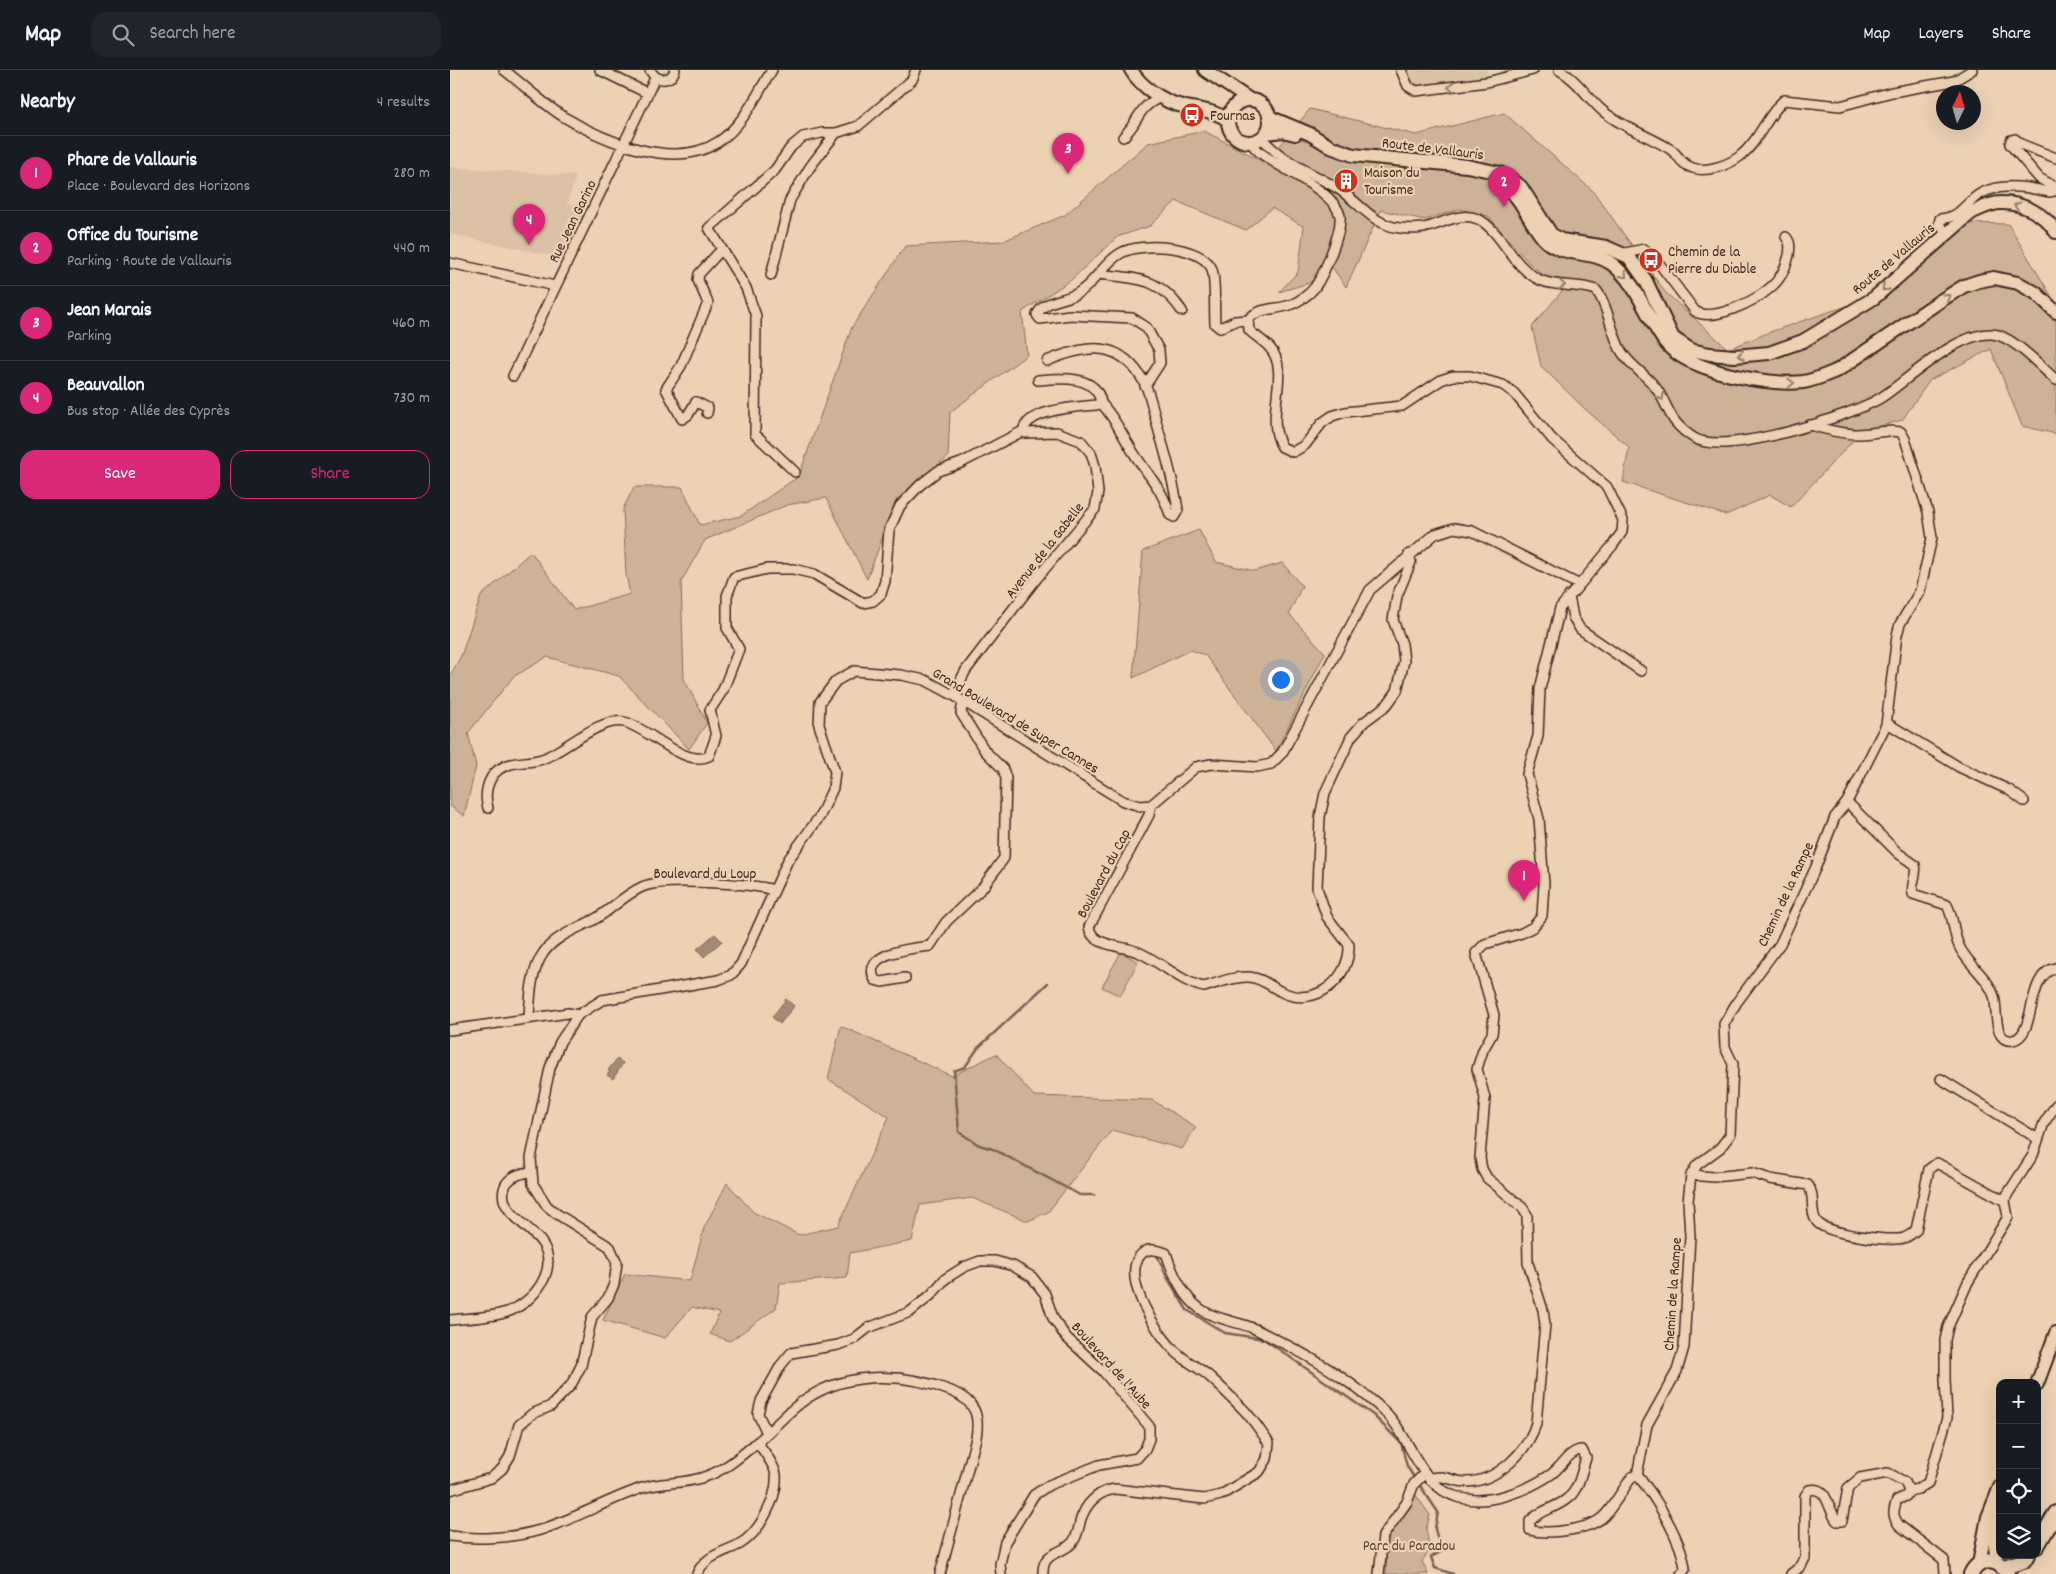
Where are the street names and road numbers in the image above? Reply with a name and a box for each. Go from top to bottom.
street label: Route de Vallauris [1380,133,1485,167]
street label: Rue Jean Garino [544,176,604,267]
street label: Route de Vallauris [1848,218,1941,301]
street label: Avenue de la Gabelle [1001,498,1091,604]
street label: Grand Boulevard de Super Cannes [927,663,1103,780]
street label: Boulevard du Cap [1072,825,1138,922]
street label: Chemin de la Rampe [1753,838,1821,951]
street label: Boulevard du Loup [654,864,757,886]
street label: Chemin de la Rampe [1659,1236,1689,1352]
street label: Boulevard de l'Aube [1065,1318,1156,1415]

